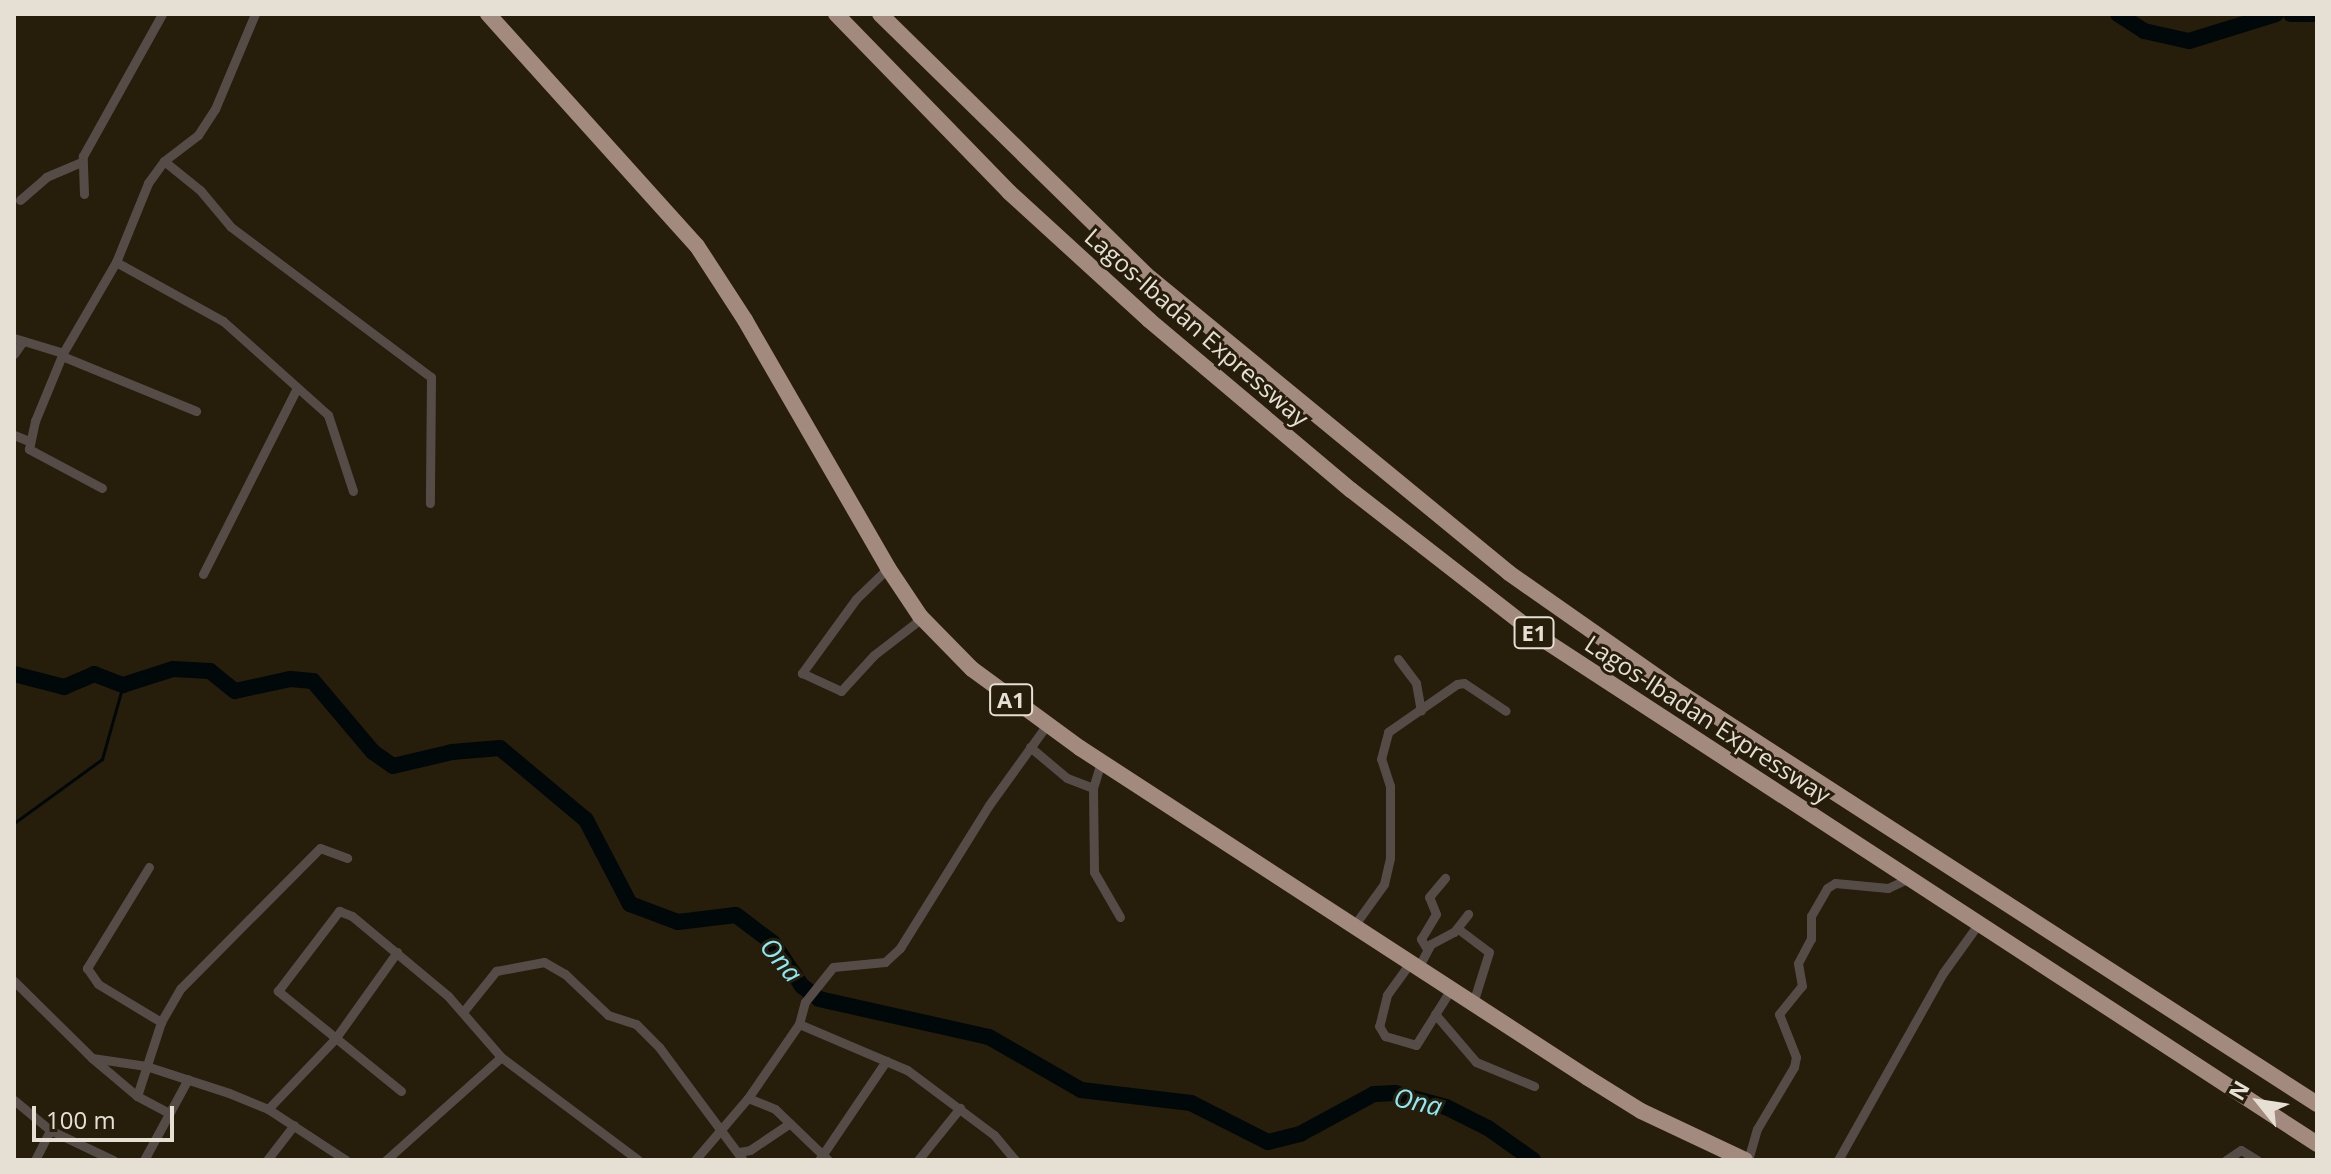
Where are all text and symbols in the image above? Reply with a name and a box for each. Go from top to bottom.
street label: Lagos-Ibadan Expressway [1079,222,1315,432]
road number: E1 [1512,615,1556,651]
street label: Lagos-Ibadan Expressway [1580,629,1836,809]
road number: A1 [989,682,1033,718]
water label: Ona [753,931,809,989]
north arrow [2219,1062,2299,1142]
text: N [2221,1075,2256,1105]
water label: Ona [1391,1081,1445,1123]
scale bar [36,1090,178,1140]
text: 100 m [46,1103,116,1136]

